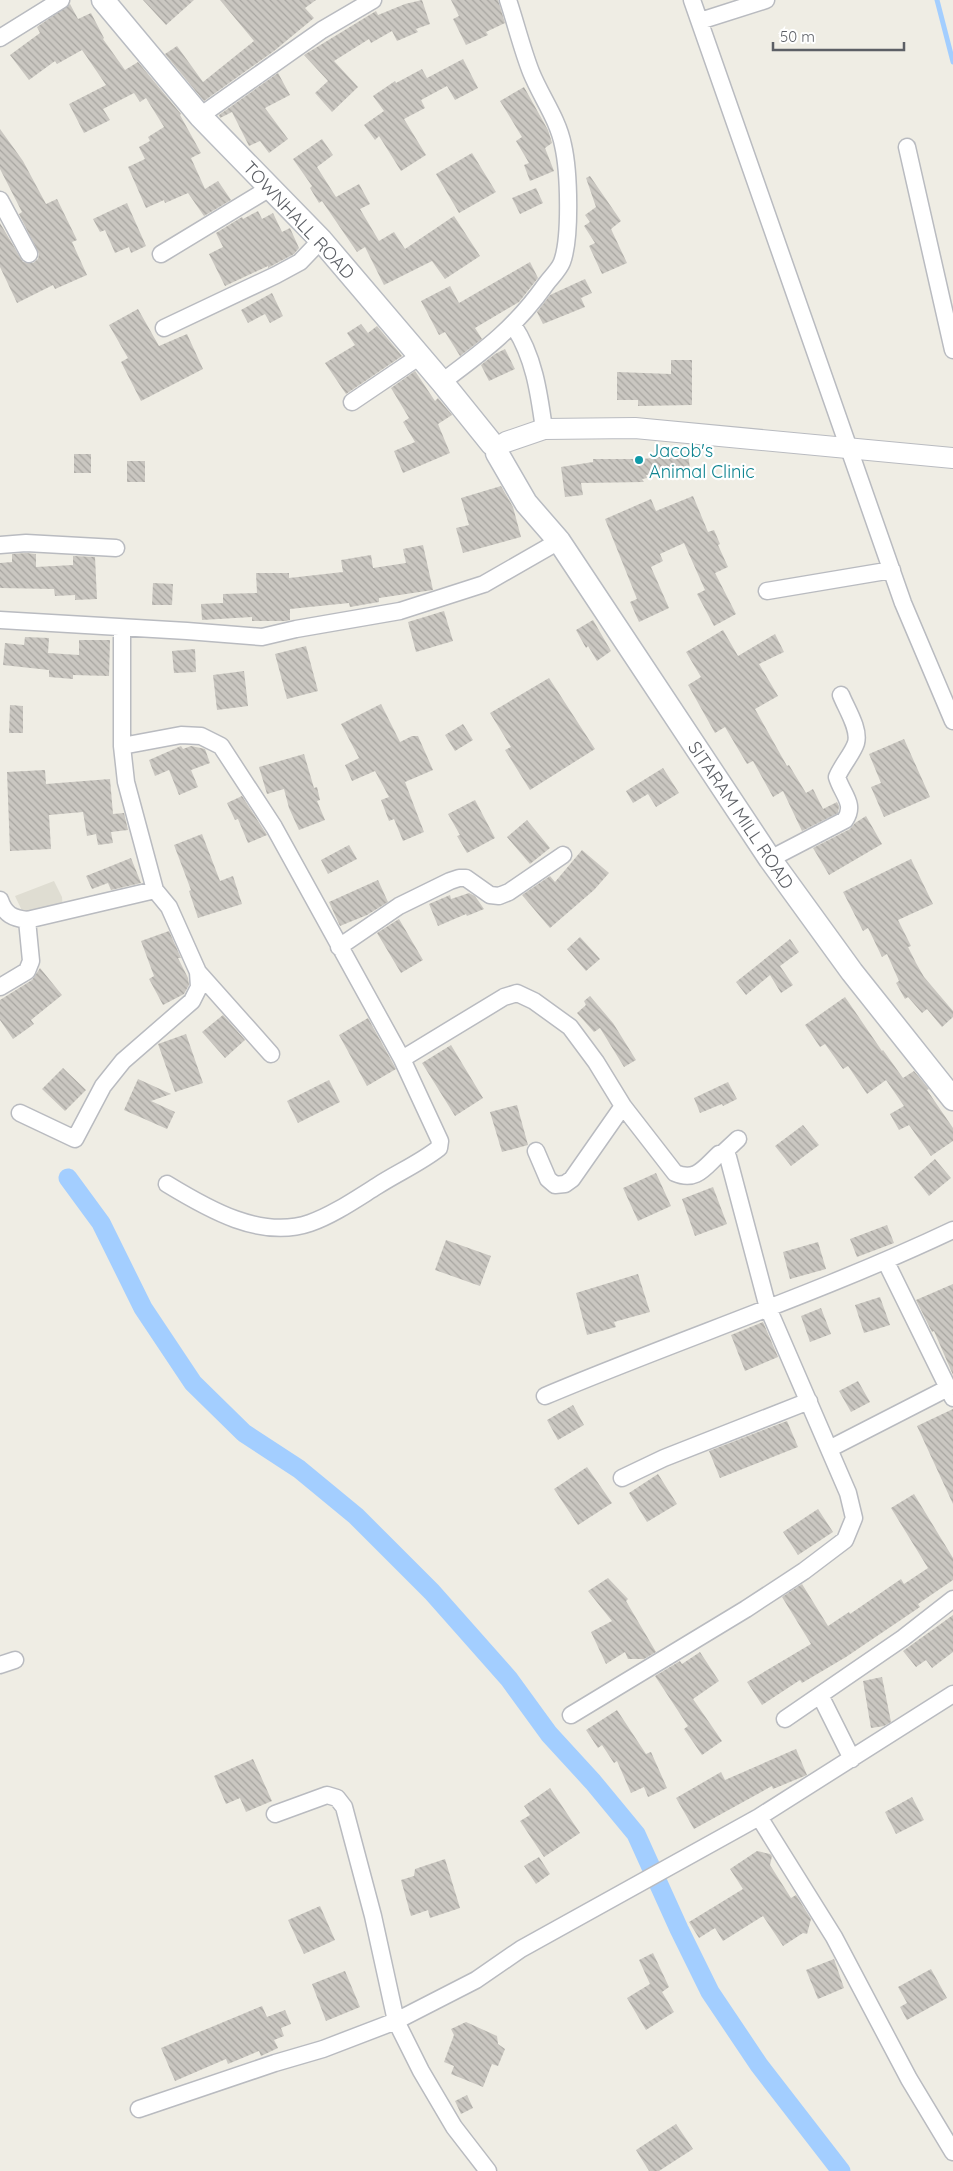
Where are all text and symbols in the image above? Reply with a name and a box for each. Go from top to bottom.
scale bar [773,20,904,52]
text: 50 m [780,27,815,46]
street label: TOWNHALL ROAD [238,156,360,284]
place label: Jacob's Animal Clinic [649,439,755,483]
marker: Jacob's Animal Clinic [633,454,645,466]
street label: SITARAM MILL ROAD [683,737,799,893]

